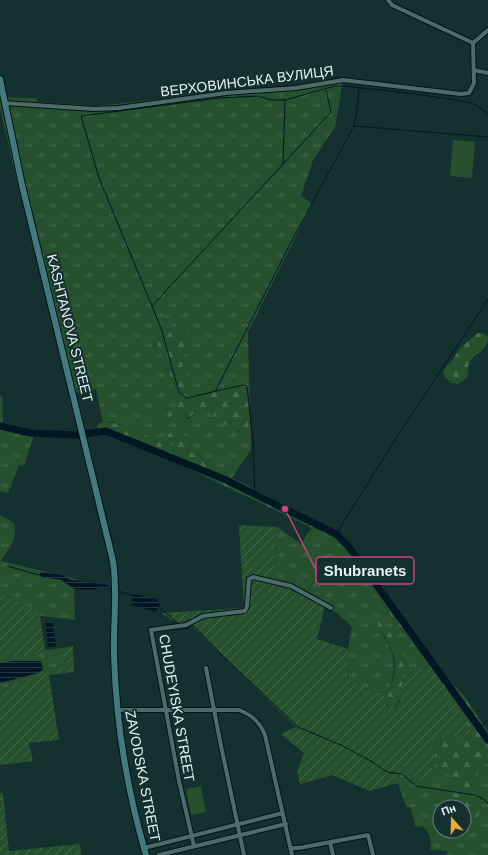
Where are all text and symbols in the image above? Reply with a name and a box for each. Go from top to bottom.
street label: ВЕРХОВИНСЬКА ВУЛИЦЯ [159,62,335,100]
street label: KASHTANOVA STREET [44,252,96,404]
callout: Shubranets [316,557,414,584]
text: Shubranets [324,562,406,579]
street label: CHUDEYISKA STREET [156,633,198,783]
street label: ZAVODSKA STREET [122,709,164,844]
north arrow [432,799,472,839]
text: Пн [440,801,457,818]

